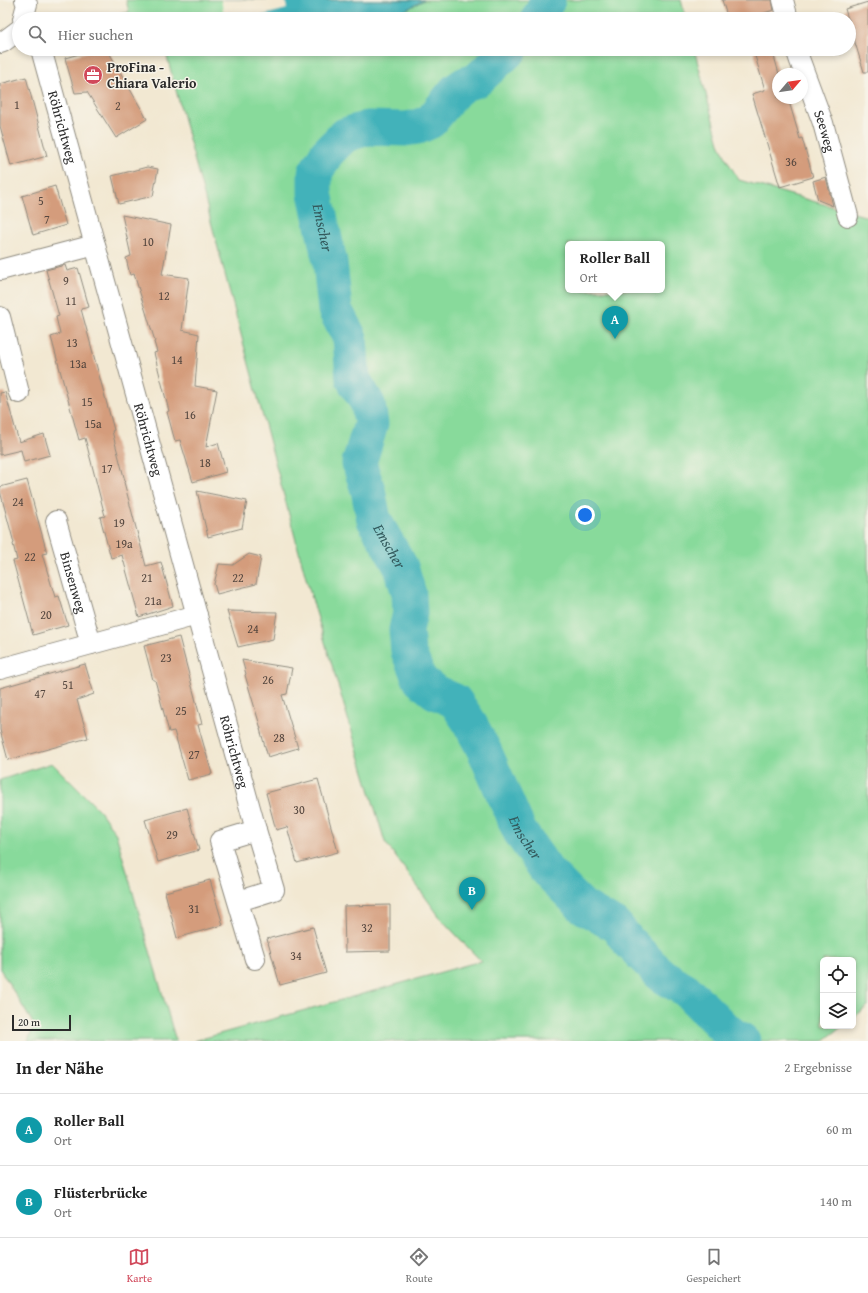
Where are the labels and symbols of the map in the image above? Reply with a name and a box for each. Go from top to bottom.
place label: ProFina - Chiara Valerio [107,57,197,93]
office icon: ProFina - Chiara Valerio [82,64,104,86]
north arrow [772,68,808,104]
street label: Röhrichtweg [43,88,82,166]
house number: 1 [14,96,20,113]
house number: 2 [115,97,121,114]
street label: Seeweg [809,107,840,154]
house number: 36 [785,153,797,170]
house number: 5 [38,192,44,209]
water label: Emscher [307,201,339,254]
house number: 7 [44,211,50,228]
house number: 10 [142,233,154,250]
house number: 9 [63,272,69,289]
house number: 12 [158,287,170,304]
house number: 11 [65,292,77,309]
pin: A [602,306,628,339]
house number: 13 [66,334,78,351]
house number: 14 [171,351,183,368]
house number: 13a [69,355,87,372]
house number: 15 [81,393,93,410]
street label: Röhrichtweg [129,401,168,478]
house number: 16 [184,406,196,423]
house number: 15a [84,415,102,432]
house number: 18 [199,454,211,471]
house number: 17 [101,460,113,477]
house number: 24 [12,493,24,510]
your location [575,505,595,525]
house number: 19 [113,514,125,531]
water label: Emscher [368,519,411,573]
house number: 19a [115,535,133,552]
house number: 22 [24,548,36,565]
street label: Binsenweg [55,550,92,616]
house number: 21 [141,569,153,586]
house number: 22 [232,569,244,586]
house number: 21a [144,592,162,609]
house number: 20 [40,606,52,623]
house number: 24 [247,620,259,637]
house number: 23 [160,649,172,666]
house number: 26 [262,671,274,688]
house number: 51 [62,676,74,693]
house number: 47 [34,685,46,702]
house number: 25 [175,702,187,719]
street label: Röhrichtweg [215,713,254,791]
house number: 28 [273,729,285,746]
house number: 27 [188,746,200,763]
house number: 30 [293,801,305,818]
water label: Emscher [504,811,547,864]
house number: 29 [166,826,178,843]
pin: B [459,877,485,910]
house number: 31 [188,900,200,917]
house number: 32 [361,919,373,936]
house number: 34 [290,947,302,964]
scale bar [12,1013,71,1032]

